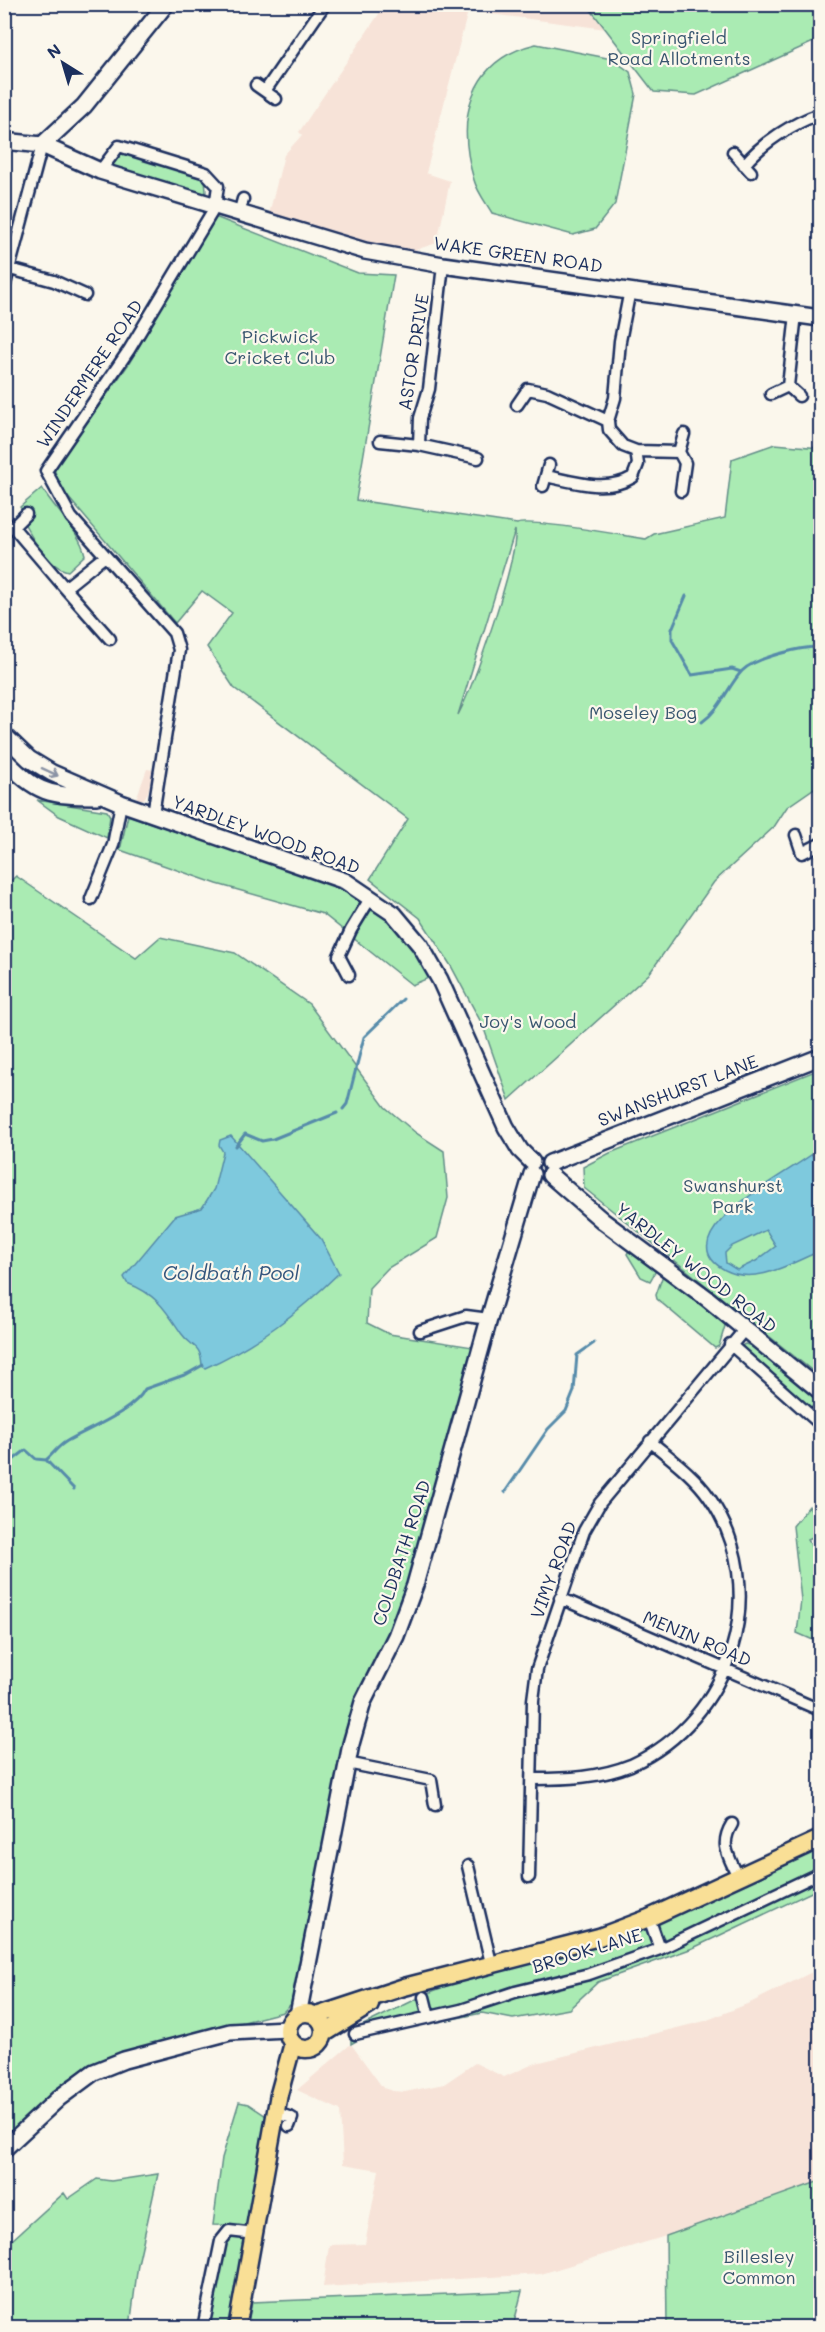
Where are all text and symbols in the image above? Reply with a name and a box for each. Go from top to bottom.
park label: Springfield Road Allotments [608,25,750,70]
north arrow [33,33,93,93]
text: N [42,39,65,63]
street label: WAKE GREEN ROAD [432,230,604,278]
street label: ASTOR DRIVE [392,292,434,412]
street label: WINDERMERE ROAD [31,295,148,452]
park label: Pickwick Cricket Club [224,324,336,369]
park label: Moseley Bog [589,700,697,724]
one-way arrow [40,766,58,778]
street label: YARDLEY WOOD ROAD [169,789,364,879]
park label: Joy's Wood [479,1009,577,1033]
street label: SWANSHURST LANE [594,1048,761,1132]
park label: Swanshurst Park [683,1173,783,1218]
street label: YARDLEY WOOD ROAD [611,1197,782,1338]
water label: Coldbath Pool [163,1259,299,1285]
street label: COLDBATH ROAD [366,1477,436,1629]
street label: VIMY ROAD [524,1518,582,1622]
street label: MENIN ROAD [640,1604,755,1672]
street label: BROOK LANE [529,1922,644,1978]
park label: Billesley Common [723,2244,795,2289]

